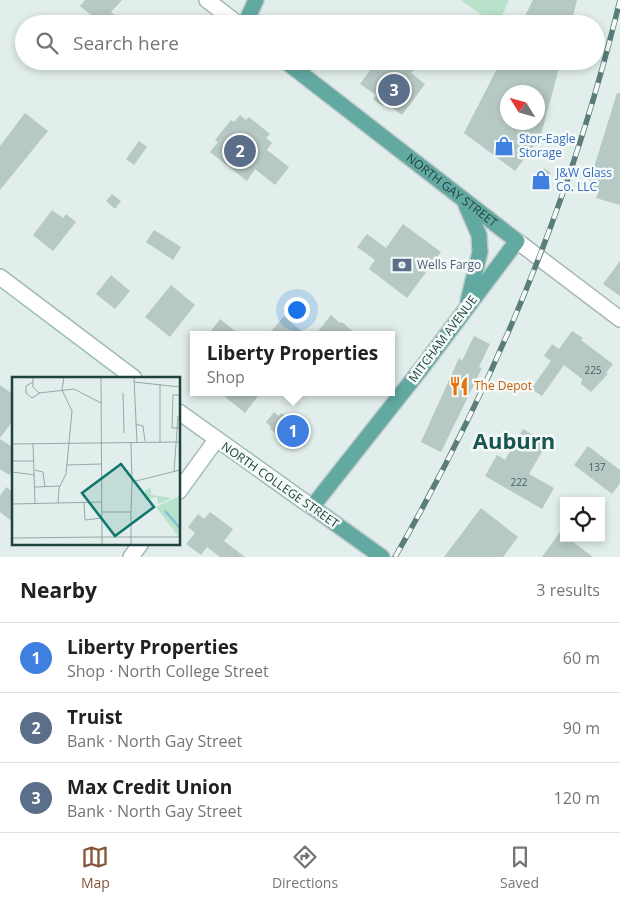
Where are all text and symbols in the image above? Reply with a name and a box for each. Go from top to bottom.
search box [15,15,605,70]
icon: search [33,29,61,57]
text: Search here [73,30,179,56]
pin: 3 [378,71,410,109]
north arrow [500,85,545,130]
place label: Stor-Eagle Storage [519,130,576,161]
pin: 2 [224,132,256,170]
shop icon: Stor-Eagle Storage [493,135,515,157]
street label: NORTH GAY STREET [403,149,501,231]
place label: J&W Glass Co. LLC [555,164,612,195]
shop icon: J&W Glass Co. LLC [530,169,552,191]
bank icon: Wells Fargo [391,254,413,276]
place label: Wells Fargo [417,256,481,273]
street label: MITCHAM AVENUE [404,292,481,386]
your location [284,297,310,323]
popup [190,331,395,396]
text: Liberty Properties [207,340,378,366]
house number: 225 [584,363,602,377]
text: Shop [207,366,245,388]
restaurant icon: The Depot [448,375,470,397]
inset map [12,377,180,544]
place label: The Depot [474,377,532,394]
pin: 1 [277,412,309,450]
district label: Auburn [473,425,555,455]
street label: NORTH COLLEGE STREET [218,438,343,532]
house number: 137 [588,460,606,474]
house number: 222 [510,475,528,489]
map controls [560,497,605,542]
button: locate [560,497,605,542]
text: Nearby [20,576,97,604]
text: 3 results [536,579,600,601]
text: Liberty Properties [67,634,238,660]
text: 1 [31,647,41,669]
text: 60 m [563,647,600,669]
text: Shop · North College Street [67,660,269,682]
text: Truist [67,704,123,730]
text: 2 [31,717,41,739]
text: 90 m [563,717,600,739]
text: Bank · North Gay Street [67,730,242,752]
text: Max Credit Union [67,774,232,800]
text: 3 [31,787,41,809]
text: 120 m [554,787,600,809]
text: Bank · North Gay Street [67,800,242,822]
tab: Map [81,843,110,892]
tab: Directions [272,843,338,892]
tab: Saved [500,843,539,892]

